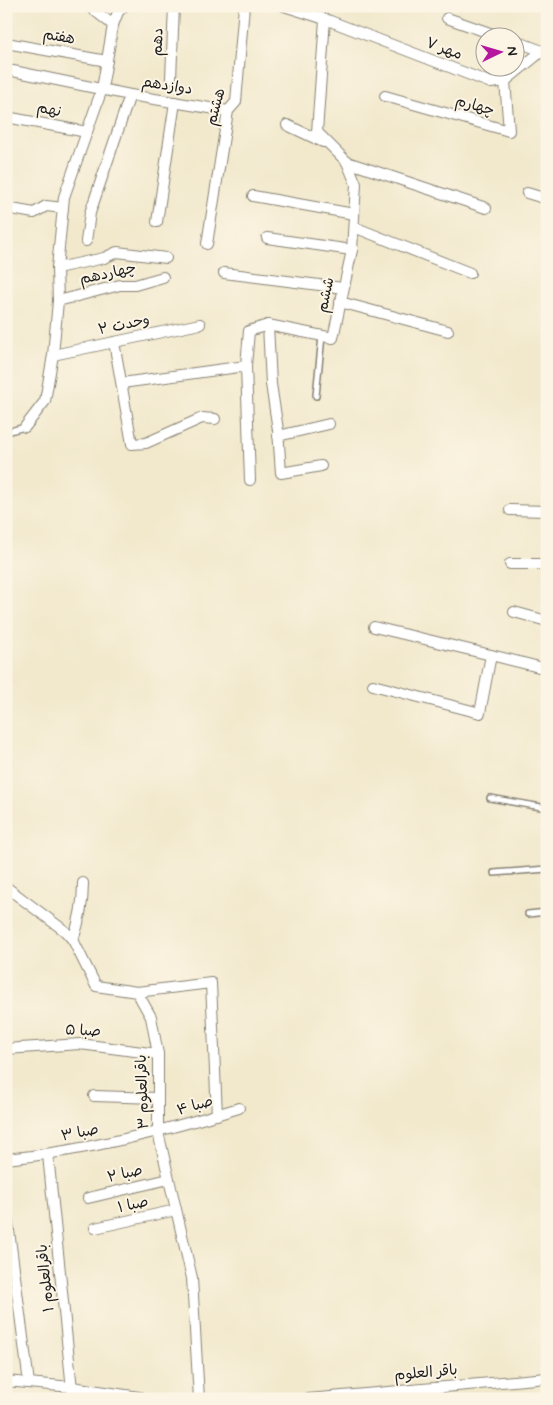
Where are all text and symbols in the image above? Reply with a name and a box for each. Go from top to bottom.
street label: هفتم [41,24,77,51]
street label: دهم [148,27,169,57]
north arrow [476,28,526,78]
street label: مهر ۷ [423,33,465,65]
text: N [503,46,521,56]
street label: دوازدهم [140,72,194,100]
street label: هشتم [201,86,232,128]
street label: چهارم [453,91,497,121]
street label: نهم [35,98,63,123]
street label: چهاردهم [78,258,138,291]
street label: ششم [313,276,340,315]
street label: وحدت ۲ [96,310,152,340]
street label: صبا ۵ [65,1020,101,1042]
street label: باقرالعلوم ۳ [132,1054,154,1130]
street label: صبا ۴ [175,1091,215,1121]
street label: صبا ۳ [59,1119,101,1147]
street label: صبا ۲ [105,1160,145,1188]
street label: صبا ۱ [116,1192,150,1218]
street label: باقرالعلوم ۱ [32,1243,60,1313]
street label: باقر العلوم [394,1360,458,1386]

